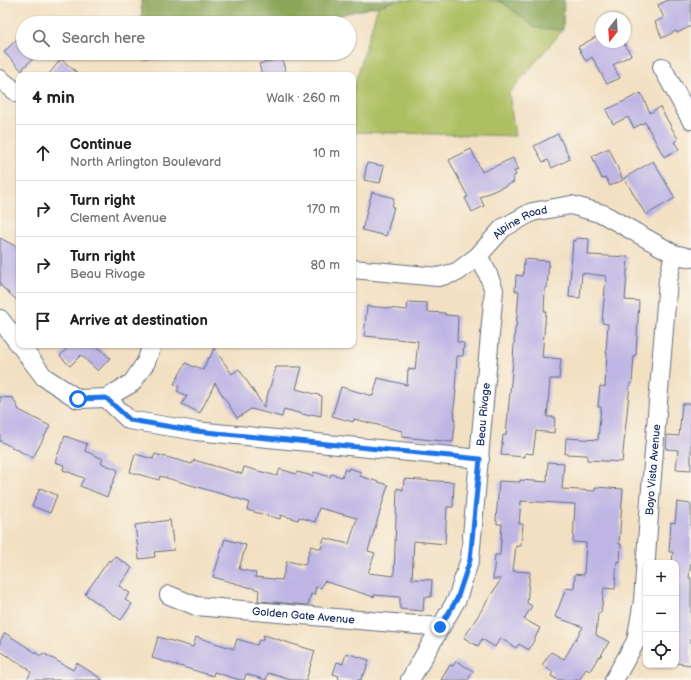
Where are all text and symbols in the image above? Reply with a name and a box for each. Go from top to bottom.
north arrow [595,12,631,48]
search box [16,16,356,60]
icon: search [30,27,52,49]
text: Search here [62,29,145,48]
text: 4 min [32,88,75,108]
text: Walk · 260 m [266,90,340,106]
text: Continue [70,135,132,154]
icon: ahead [32,142,54,164]
text: 10 m [313,145,340,161]
text: North Arlington Boulevard [70,154,221,170]
text: Turn right [70,191,135,210]
icon: right [32,198,54,220]
text: 170 m [307,201,340,217]
street label: Alpine Road [490,203,548,242]
text: Clement Avenue [70,210,167,226]
text: Turn right [70,247,135,266]
icon: right [32,254,54,276]
text: 80 m [311,257,340,273]
text: Beau Rivage [70,266,145,282]
icon: arrive [32,310,54,332]
text: Arrive at destination [70,311,208,330]
street label: Beau Rivage [474,382,493,447]
route start [69,390,87,408]
street label: Bayo Vista Avenue [643,423,663,516]
map controls [643,560,679,668]
button: + [643,560,679,596]
button: − [643,596,679,632]
street label: Golden Gate Avenue [252,605,356,627]
route end [431,618,449,636]
button: locate [643,632,679,668]

